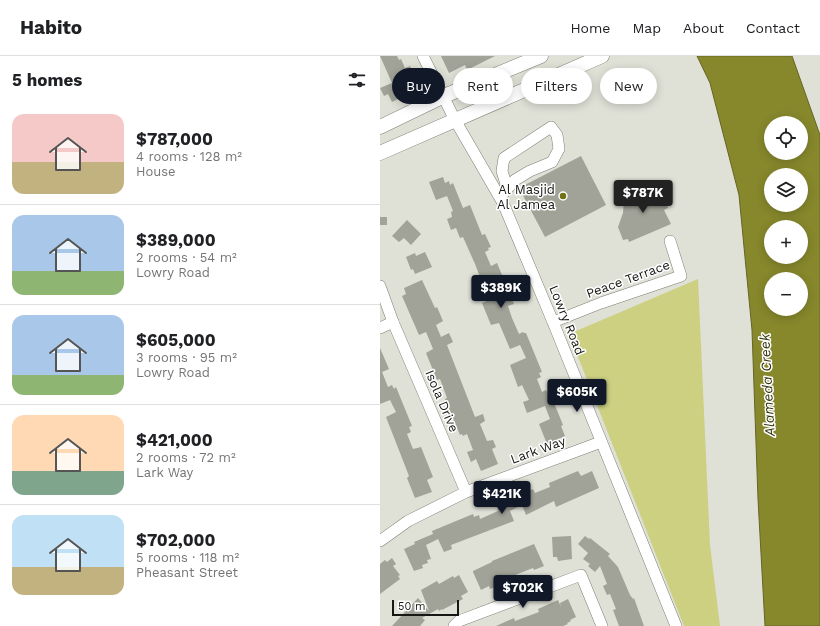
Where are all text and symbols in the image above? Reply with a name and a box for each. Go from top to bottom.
text: Habito [20,16,82,39]
text: Home [570,20,610,36]
text: Map [632,20,661,36]
text: About [683,20,724,36]
text: Contact [746,20,800,36]
chip: Buy [392,68,445,104]
chip: Rent [453,68,513,104]
chip: Filters [521,68,592,104]
chip: New [600,68,657,104]
icon: filters [346,69,368,91]
text: 5 homes [12,70,82,90]
map controls [764,116,808,316]
button: locate [764,116,808,160]
text: $787,000 [136,129,213,149]
icon: home [44,130,92,178]
text: 4 rooms · 128 m² [136,149,242,164]
text: House [136,164,176,179]
button: layers [764,168,808,212]
pin: $787K [615,180,671,214]
place label: Al Masjid Al Jamea [497,182,556,212]
text: $787K [623,185,663,200]
marker: Al Masjid Al Jamea [558,191,568,201]
button: + [764,220,808,264]
text: $389,000 [136,230,216,250]
icon: home [44,231,92,279]
text: 2 rooms · 54 m² [136,250,237,265]
street label: Peace Terrace [584,257,672,301]
text: Lowry Road [136,265,210,280]
button: − [764,272,808,316]
pin: $389K [473,275,529,309]
text: $389K [480,280,522,295]
street label: Lowry Road [546,283,588,357]
text: $605,000 [136,330,216,350]
icon: home [44,331,92,379]
water label: Alameda Creek [756,333,778,438]
text: 3 rooms · 95 m² [136,350,237,365]
text: Lowry Road [136,365,210,380]
street label: Isola Drive [422,368,462,434]
pin: $605K [549,379,605,413]
text: $605K [556,384,598,399]
text: $421,000 [136,430,213,450]
icon: home [44,431,92,479]
street label: Lark Way [509,433,568,467]
text: 2 rooms · 72 m² [136,450,236,465]
text: Lark Way [136,465,193,480]
pin: $421K [474,481,530,515]
text: $421K [483,486,521,501]
text: $702,000 [136,530,215,550]
icon: home [44,531,92,579]
text: 5 rooms · 118 m² [136,550,239,565]
text: Pheasant Street [136,565,238,580]
pin: $702K [495,575,551,609]
text: $702K [502,580,544,595]
scale bar [392,598,459,617]
text: 50 m [398,600,425,613]

